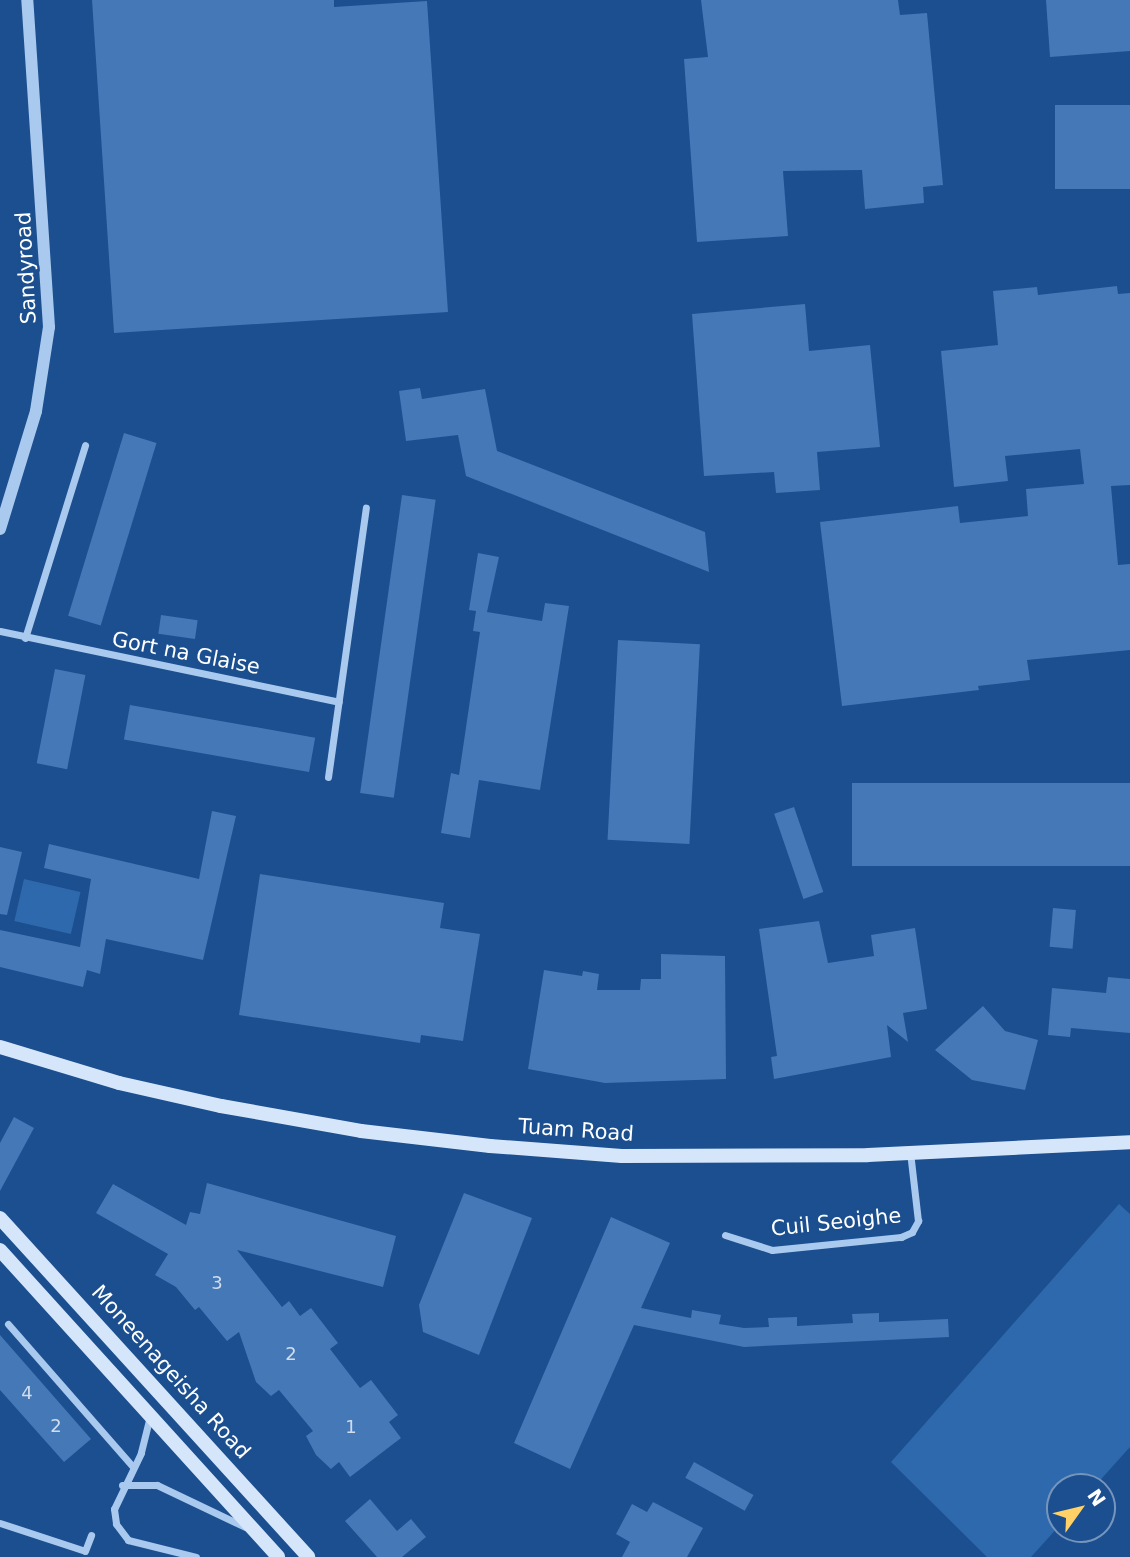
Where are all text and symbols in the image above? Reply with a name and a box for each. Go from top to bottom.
street label: Sandyroad [10,211,42,325]
street label: Gort na Glaise [110,626,262,680]
street label: Tuam Road [517,1113,635,1147]
street label: Cuil Seoighe [770,1203,902,1241]
house number: 3 [211,1272,223,1294]
street label: Moneenageisha Road [86,1280,256,1464]
house number: 2 [285,1343,297,1365]
house number: 4 [21,1382,33,1404]
house number: 2 [50,1415,62,1437]
house number: 1 [345,1416,357,1438]
north arrow [1046,1473,1116,1543]
text: N [1083,1485,1110,1510]

